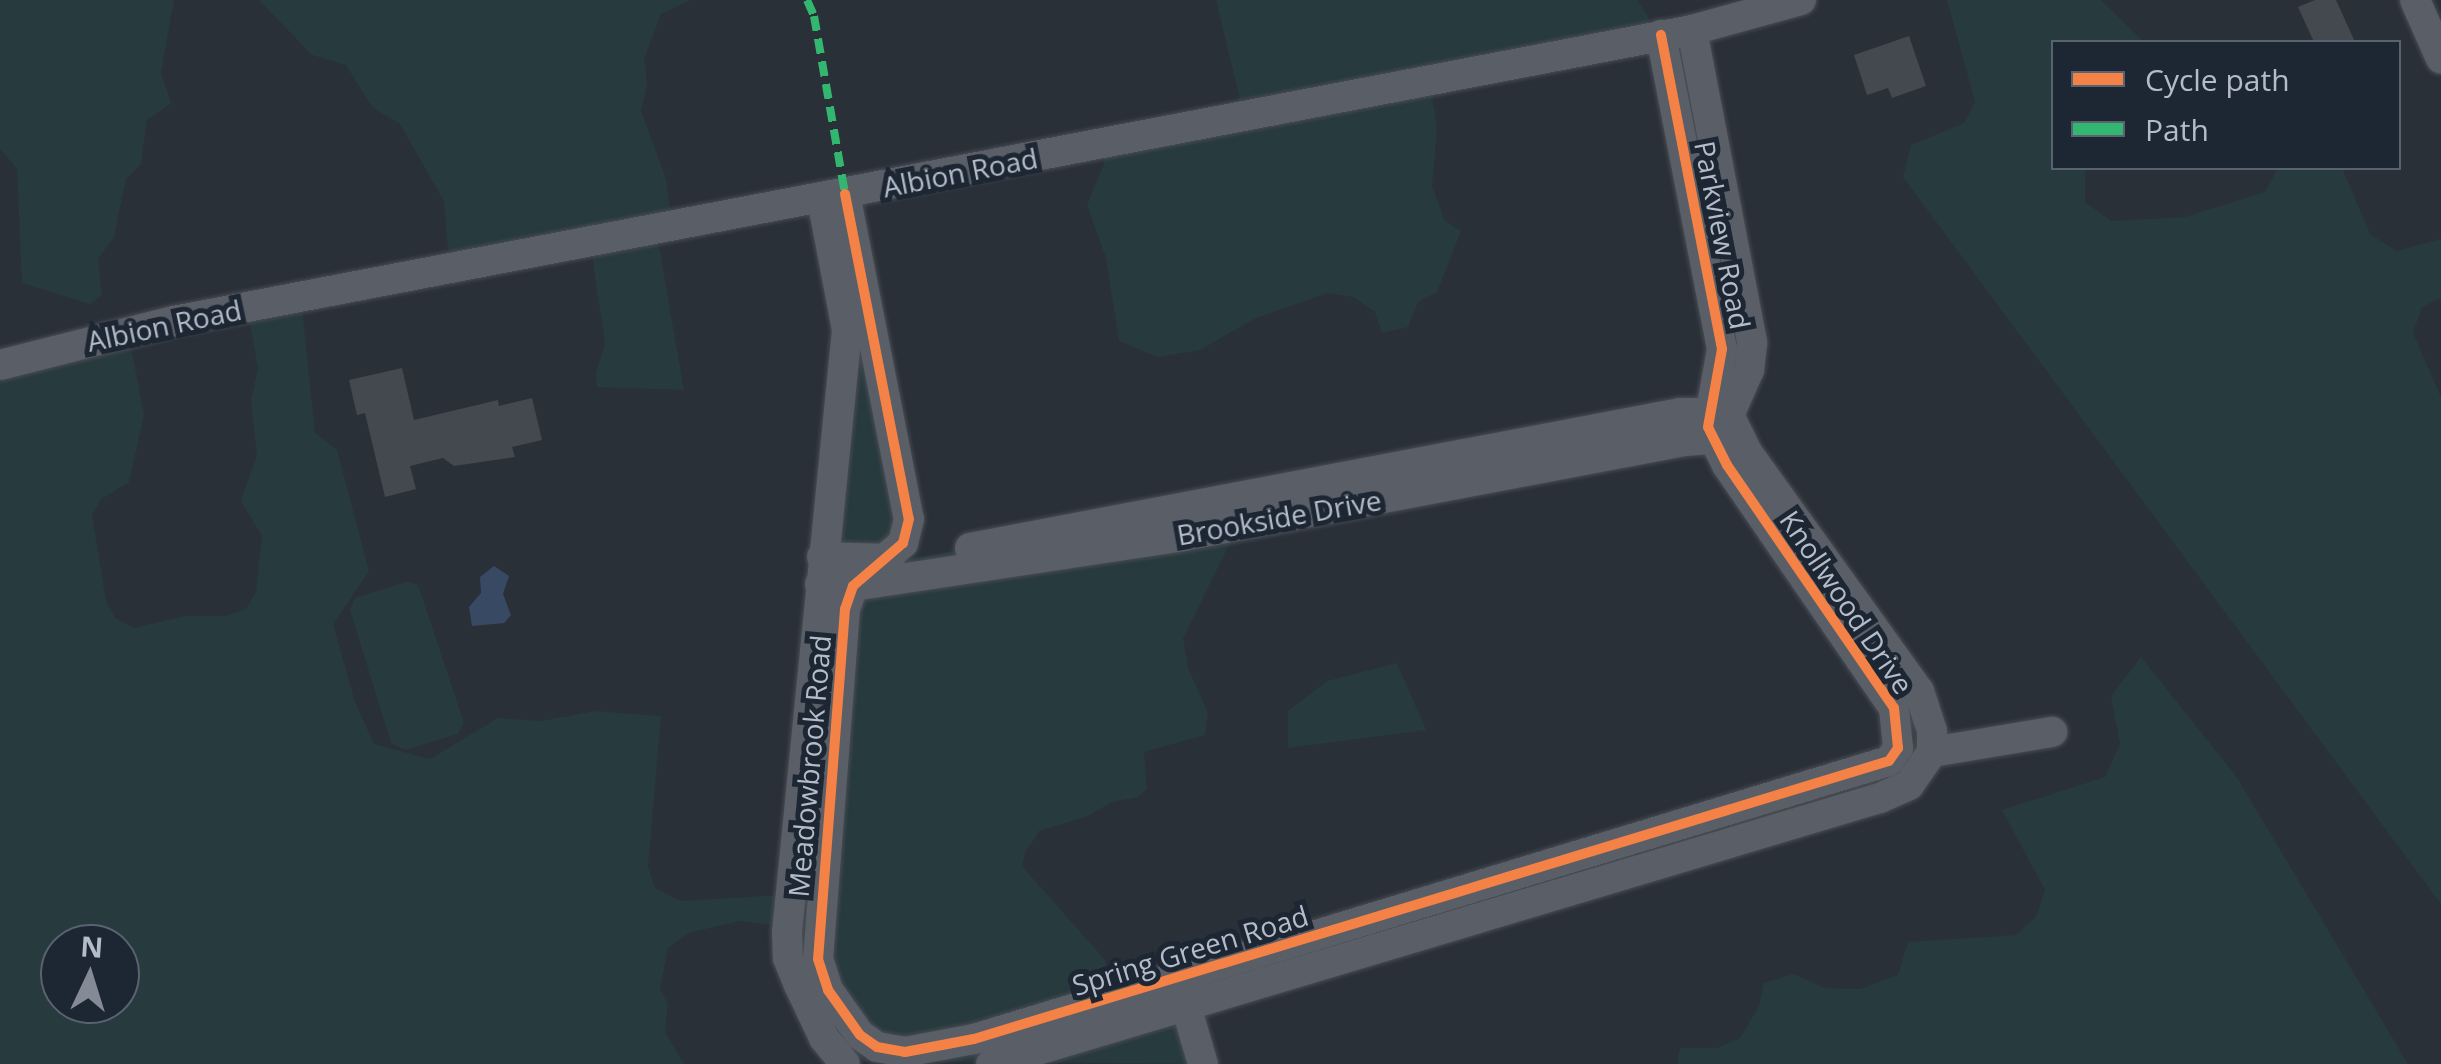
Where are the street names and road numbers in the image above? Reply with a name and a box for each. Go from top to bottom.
street label: Parkview Road [1688,138,1758,332]
street label: Albion Road [880,141,1040,203]
street label: Albion Road [84,292,244,358]
street label: Brookside Drive [1174,482,1384,552]
street label: Knollwood Drive [1773,504,1921,700]
street label: Meadowbrook Road [781,633,837,899]
street label: Spring Green Road [1068,898,1312,1002]

